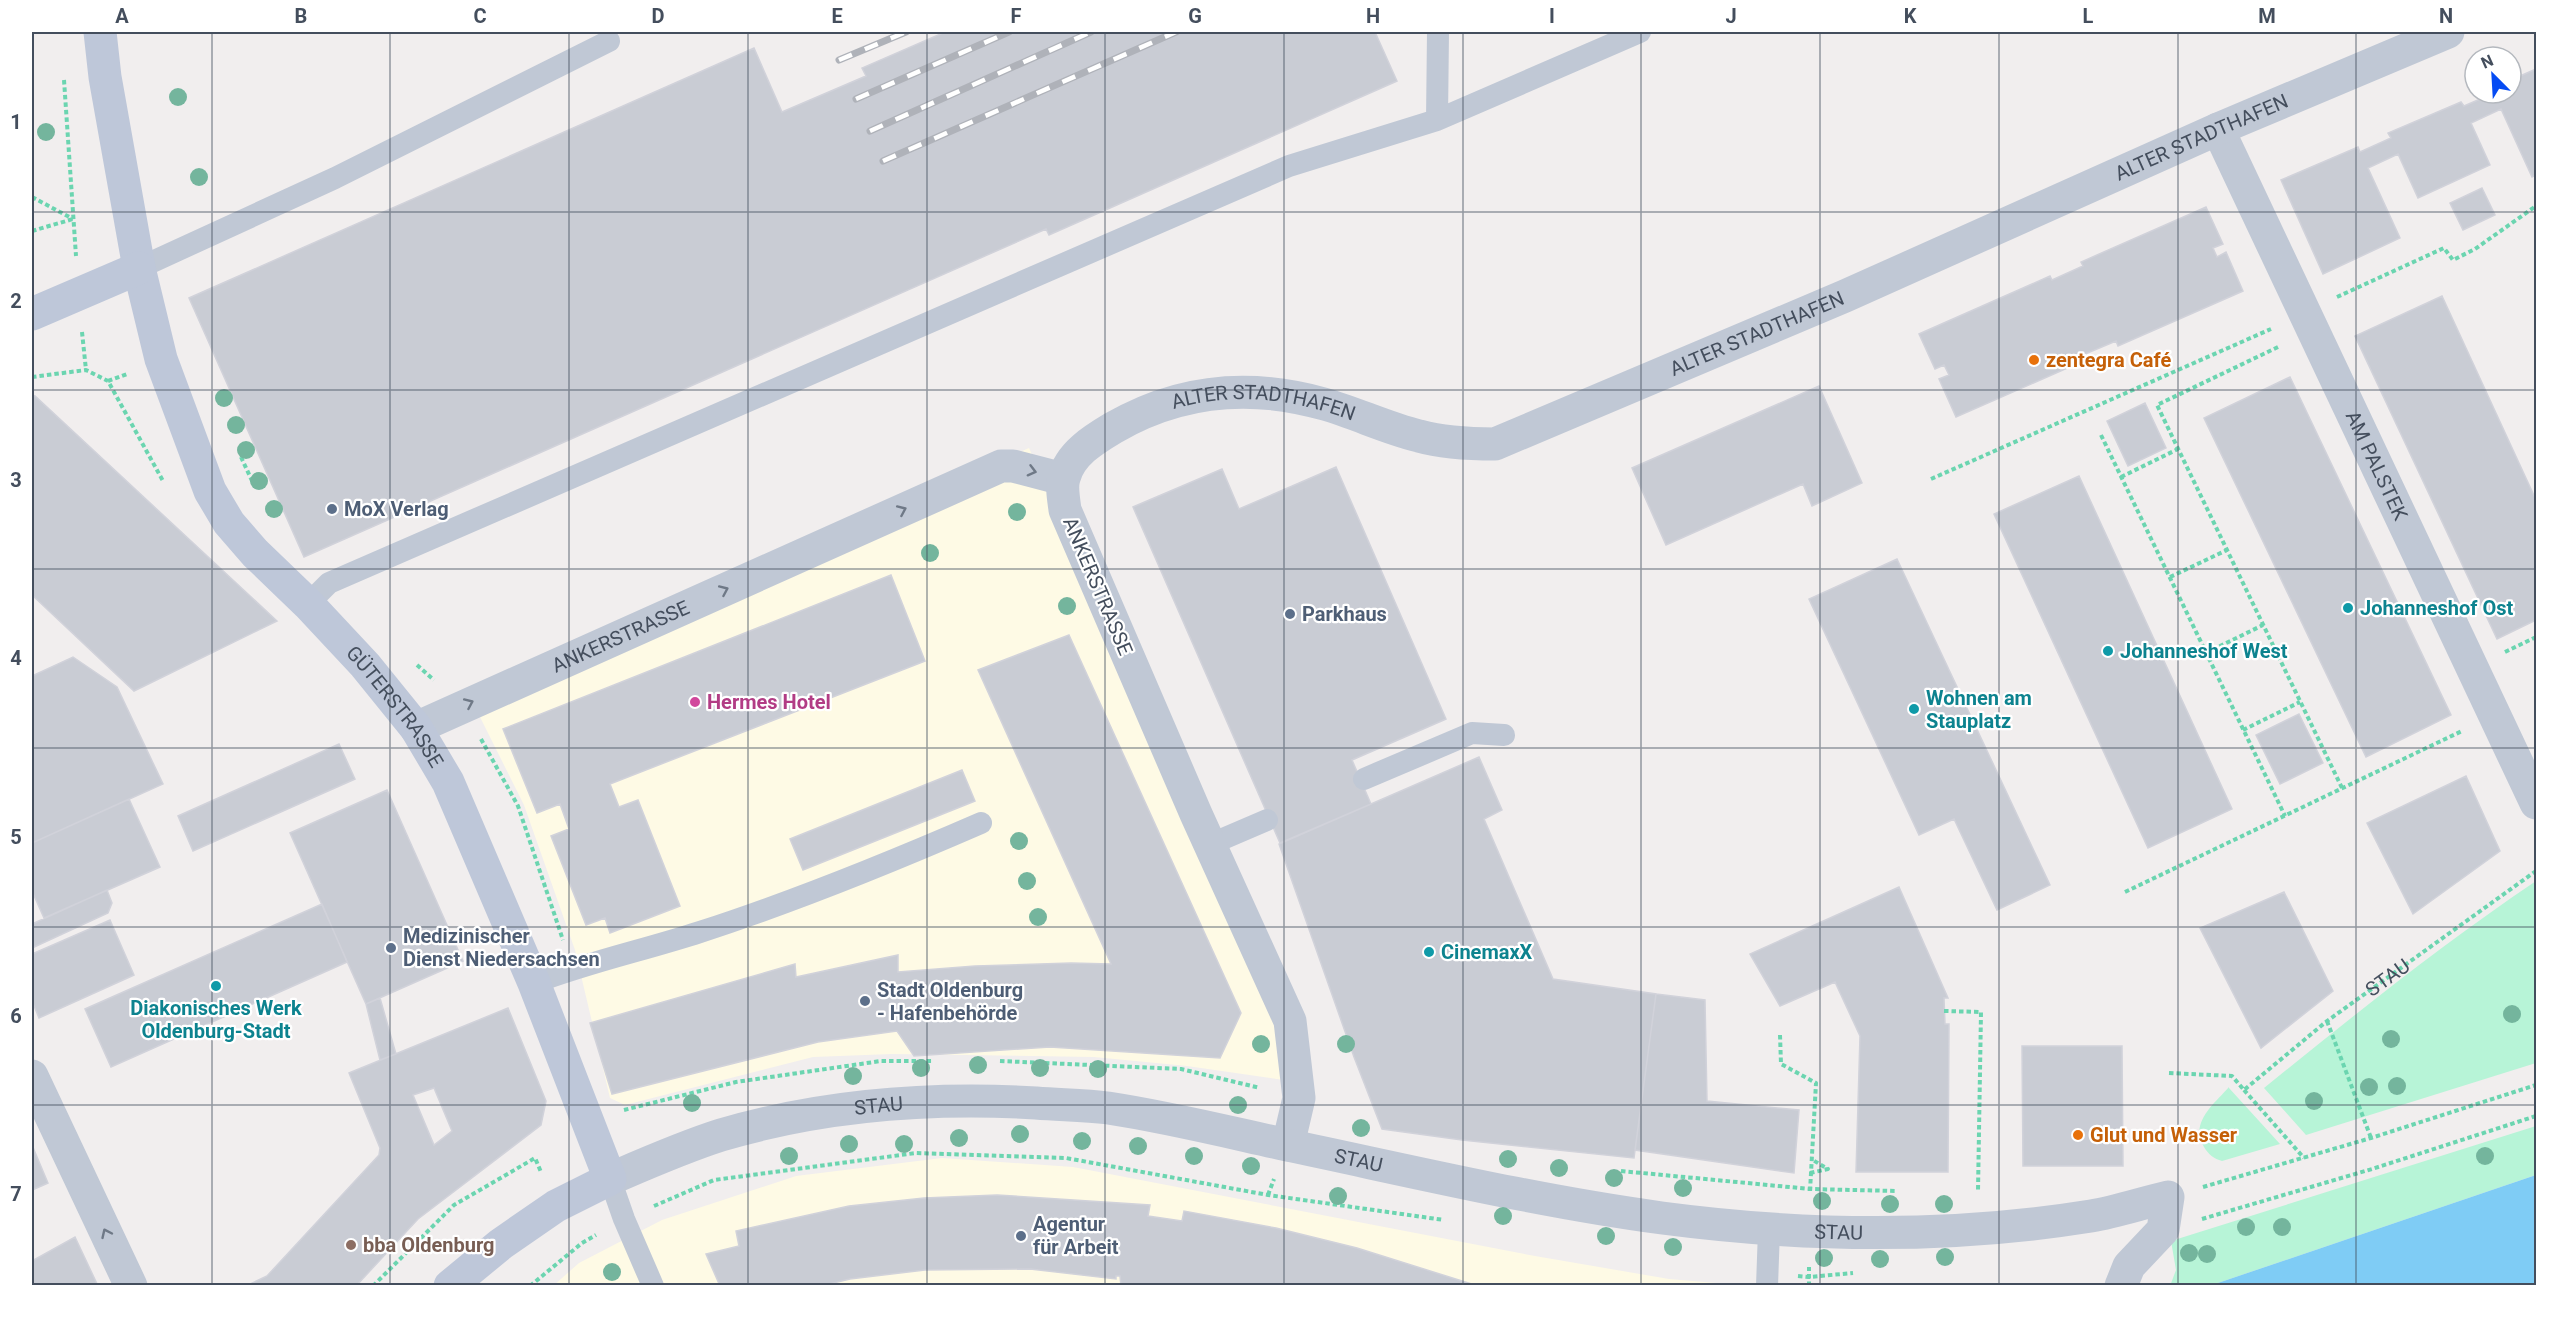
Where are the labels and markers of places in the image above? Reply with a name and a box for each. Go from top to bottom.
place label: zentegra Café [2046,348,2171,372]
marker: zentegra Café [2027,353,2041,367]
place label: MoX Verlag [344,497,449,521]
marker: MoX Verlag [325,502,339,516]
place label: Johanneshof Ost [2360,596,2514,620]
marker: Johanneshof Ost [2341,601,2355,615]
place label: Parkhaus [1302,602,1387,626]
marker: Parkhaus [1283,607,1297,621]
place label: Johanneshof West [2120,639,2288,663]
marker: Johanneshof West [2101,644,2115,658]
place label: Wohnen am Stauplatz [1926,686,2032,733]
place label: Hermes Hotel [707,690,831,714]
marker: Hermes Hotel [688,695,702,709]
marker: Wohnen am Stauplatz [1907,702,1921,716]
place label: Medizinischer Dienst Niedersachsen [403,924,600,971]
place label: CinemaxX [1441,940,1533,964]
marker: Medizinischer Dienst Niedersachsen [384,941,398,955]
marker: CinemaxX [1422,945,1436,959]
place label: Stadt Oldenburg - Hafenbehörde [877,978,1023,1025]
marker: Diakonisches Werk Oldenburg-Stadt [209,979,223,993]
marker: Stadt Oldenburg - Hafenbehörde [858,994,872,1008]
place label: Diakonisches Werk Oldenburg-Stadt [130,996,302,1043]
place label: Glut und Wasser [2090,1123,2238,1147]
marker: Glut und Wasser [2071,1128,2085,1142]
place label: Agentur für Arbeit [1033,1212,1119,1259]
marker: Agentur für Arbeit [1014,1229,1028,1243]
place label: bba Oldenburg [363,1233,495,1257]
marker: bba Oldenburg [344,1238,358,1252]

